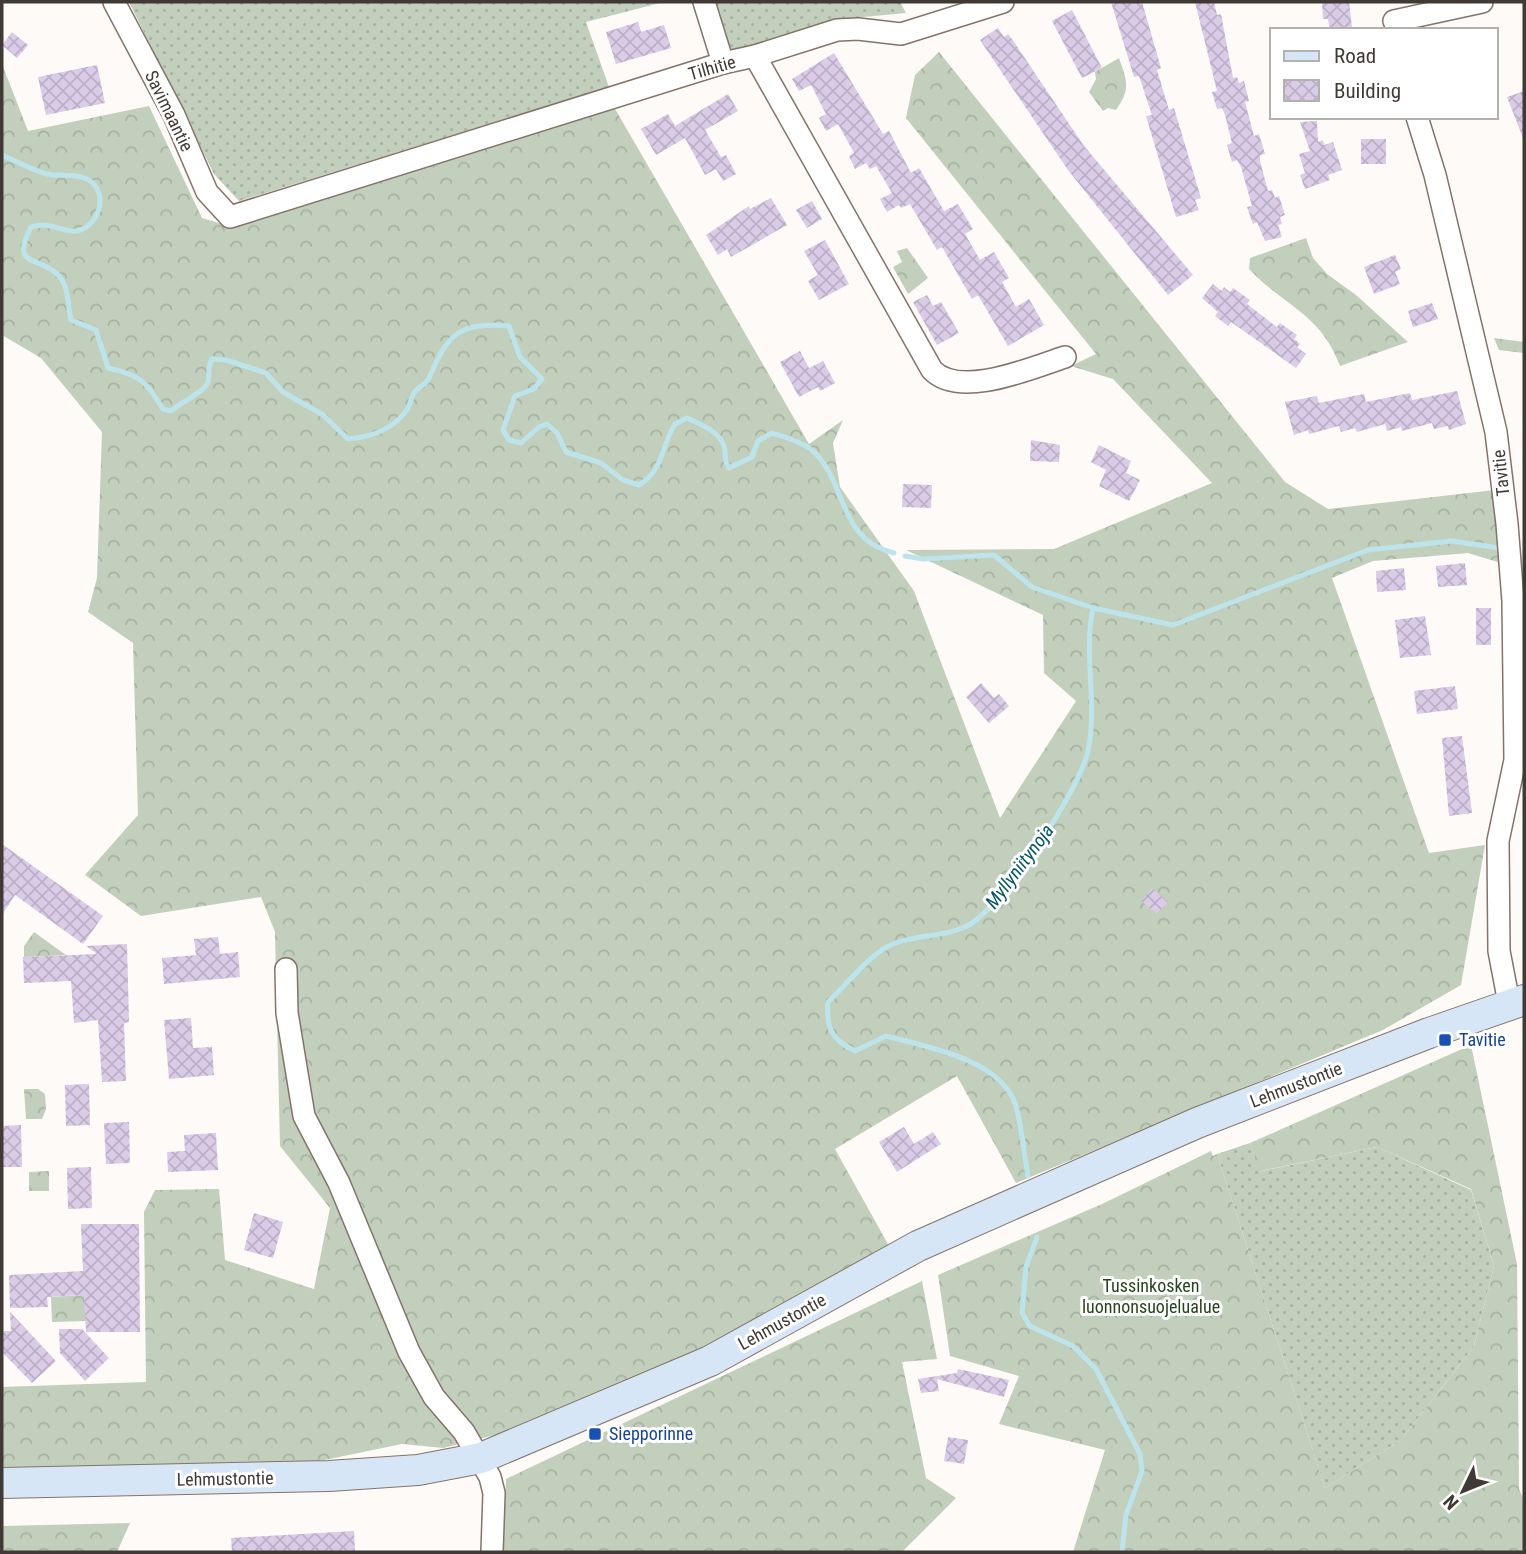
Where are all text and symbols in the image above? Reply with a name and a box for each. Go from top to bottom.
legend [1270,28,1498,119]
text: Road [1334,44,1376,68]
street label: Tilhitie [686,51,738,84]
street label: Savimaantie [141,67,198,155]
text: Building [1334,79,1401,103]
street label: Tavitie [1488,449,1513,497]
water label: Myllyniitynoja [980,820,1058,913]
place label: Tavitie [1459,1029,1506,1050]
marker: Tavitie [1437,1032,1453,1048]
street label: Lehmustontie [1247,1057,1345,1112]
park label: Tussinkosken luonnonsuojelualue [1082,1275,1220,1317]
street label: Lehmustontie [734,1289,829,1354]
place label: Siepporinne [609,1423,693,1444]
marker: Siepporinne [587,1426,603,1442]
north arrow [1428,1456,1498,1526]
street label: Lehmustontie [176,1467,274,1490]
text: N [1439,1490,1463,1514]

